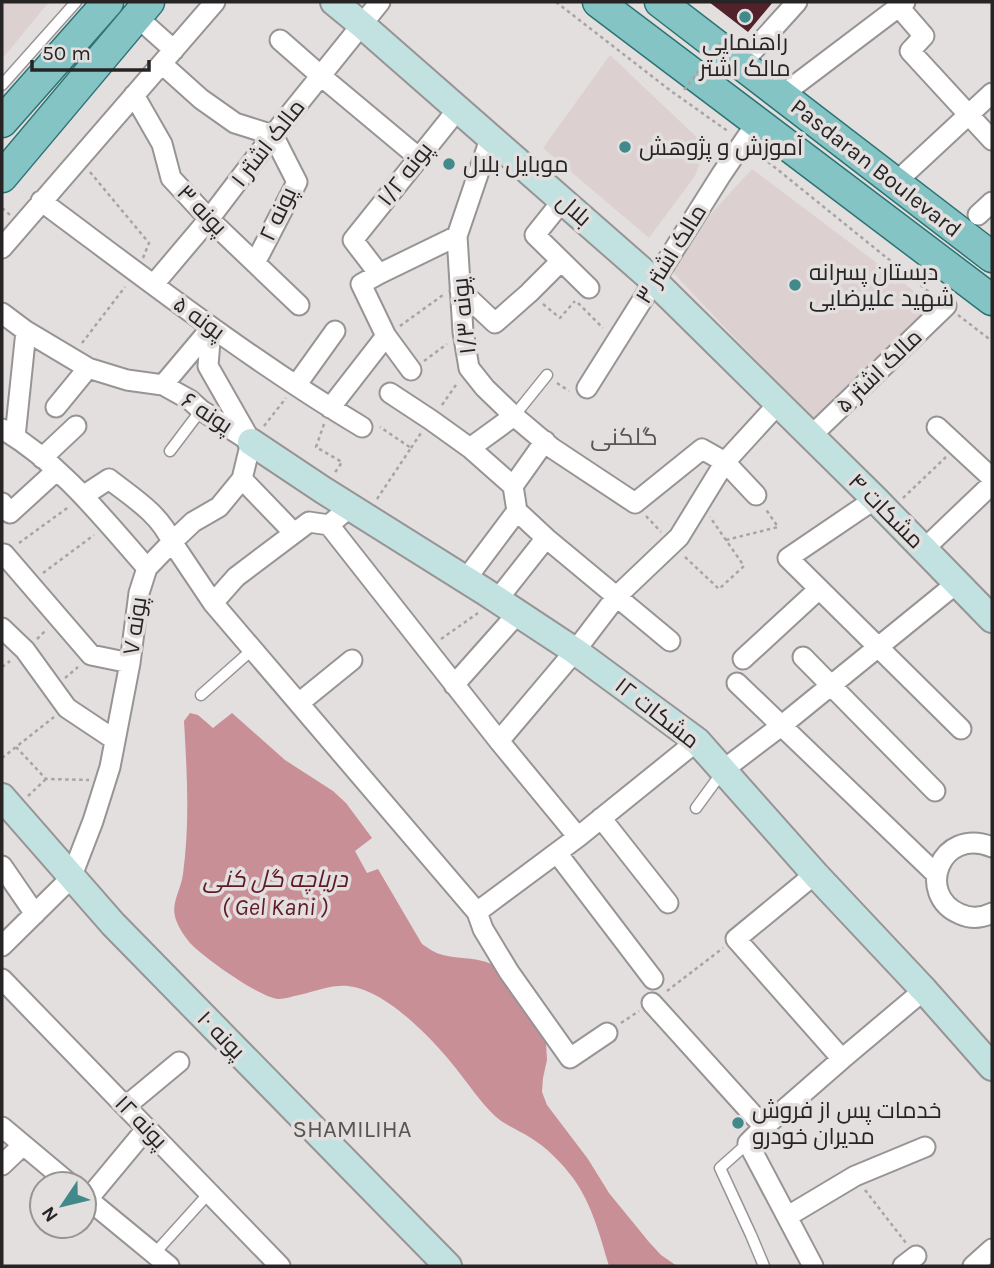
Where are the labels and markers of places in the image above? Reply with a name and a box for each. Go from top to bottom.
marker: راهنمایی مالک اشتر [737,9,753,25]
place label: راهنمایی مالک اشتر [698,29,791,82]
place label: آموزش و پژوهش [639,134,803,162]
marker: آموزش و پژوهش [617,139,633,155]
place label: موبایل بلال [463,151,569,178]
marker: موبایل بلال [441,156,457,172]
place label: دبستان پسرانه شهید علیرضایی [809,259,954,312]
marker: دبستان پسرانه شهید علیرضایی [787,277,803,293]
place label: خدمات پس از فروش مدیران خودرو [752,1097,942,1150]
marker: خدمات پس از فروش مدیران خودرو [730,1115,746,1131]

